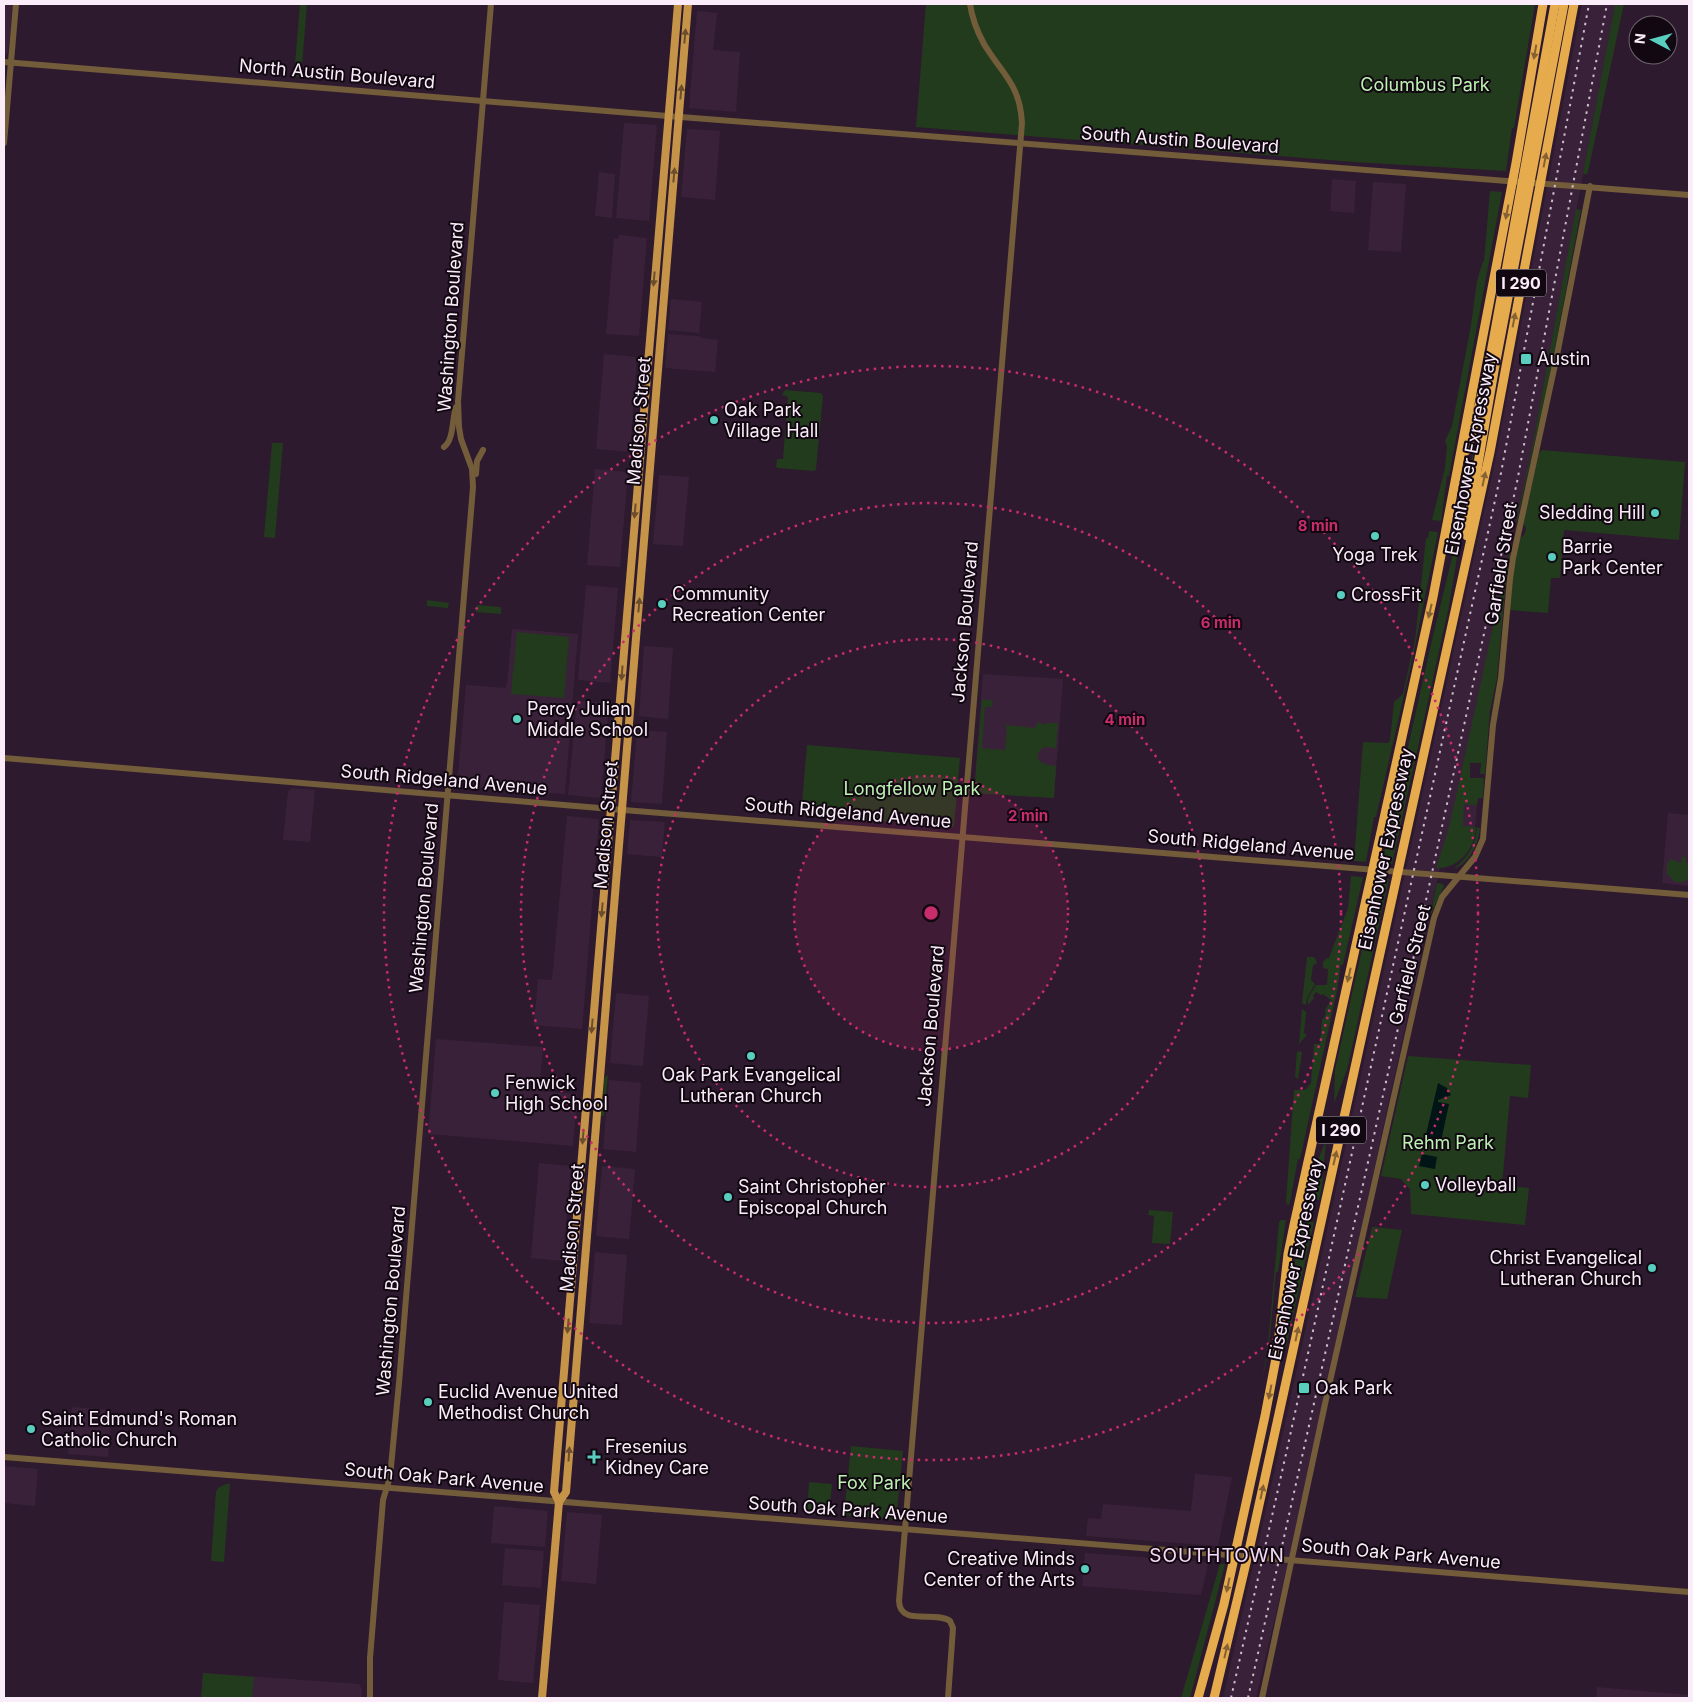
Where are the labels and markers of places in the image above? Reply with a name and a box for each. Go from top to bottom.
place label: Austin [1537,348,1590,369]
marker: Austin [1519,352,1533,366]
place label: Oak Park Village Hall [724,399,818,441]
marker: Oak Park Village Hall [708,414,720,426]
place label: Sledding Hill [1539,502,1645,523]
marker: Sledding Hill [1649,507,1661,519]
marker: Yoga Trek [1369,530,1381,542]
place label: Barrie Park Center [1562,536,1663,578]
place label: Yoga Trek [1332,544,1418,565]
marker: Barrie Park Center [1546,551,1558,563]
place label: Community Recreation Center [672,583,826,625]
place label: CrossFit [1351,584,1421,605]
marker: CrossFit [1335,589,1347,601]
marker: Community Recreation Center [656,598,668,610]
place label: Percy Julian Middle School [527,698,648,740]
marker: Percy Julian Middle School [511,713,523,725]
centre of rings [922,904,940,922]
marker: Oak Park Evangelical Lutheran Church [745,1050,757,1062]
place label: Oak Park Evangelical Lutheran Church [661,1064,841,1106]
place label: Fenwick High School [505,1072,608,1114]
marker: Fenwick High School [489,1087,501,1099]
place label: Volleyball [1435,1174,1516,1195]
place label: Saint Christopher Episcopal Church [738,1176,887,1218]
marker: Volleyball [1419,1179,1431,1191]
marker: Saint Christopher Episcopal Church [722,1191,734,1203]
place label: Christ Evangelical Lutheran Church [1490,1247,1642,1289]
marker: Christ Evangelical Lutheran Church [1646,1262,1658,1274]
place label: Oak Park [1315,1377,1392,1398]
place label: Euclid Avenue United Methodist Church [438,1381,618,1423]
marker: Oak Park [1297,1381,1311,1395]
marker: Euclid Avenue United Methodist Church [422,1396,434,1408]
place label: Saint Edmund's Roman Catholic Church [41,1408,237,1450]
marker: Saint Edmund's Roman Catholic Church [25,1423,37,1435]
place label: Fresenius Kidney Care [605,1436,709,1478]
marker: Fresenius Kidney Care [587,1450,601,1464]
place label: Creative Minds Center of the Arts [923,1548,1075,1590]
marker: Creative Minds Center of the Arts [1079,1563,1091,1575]

